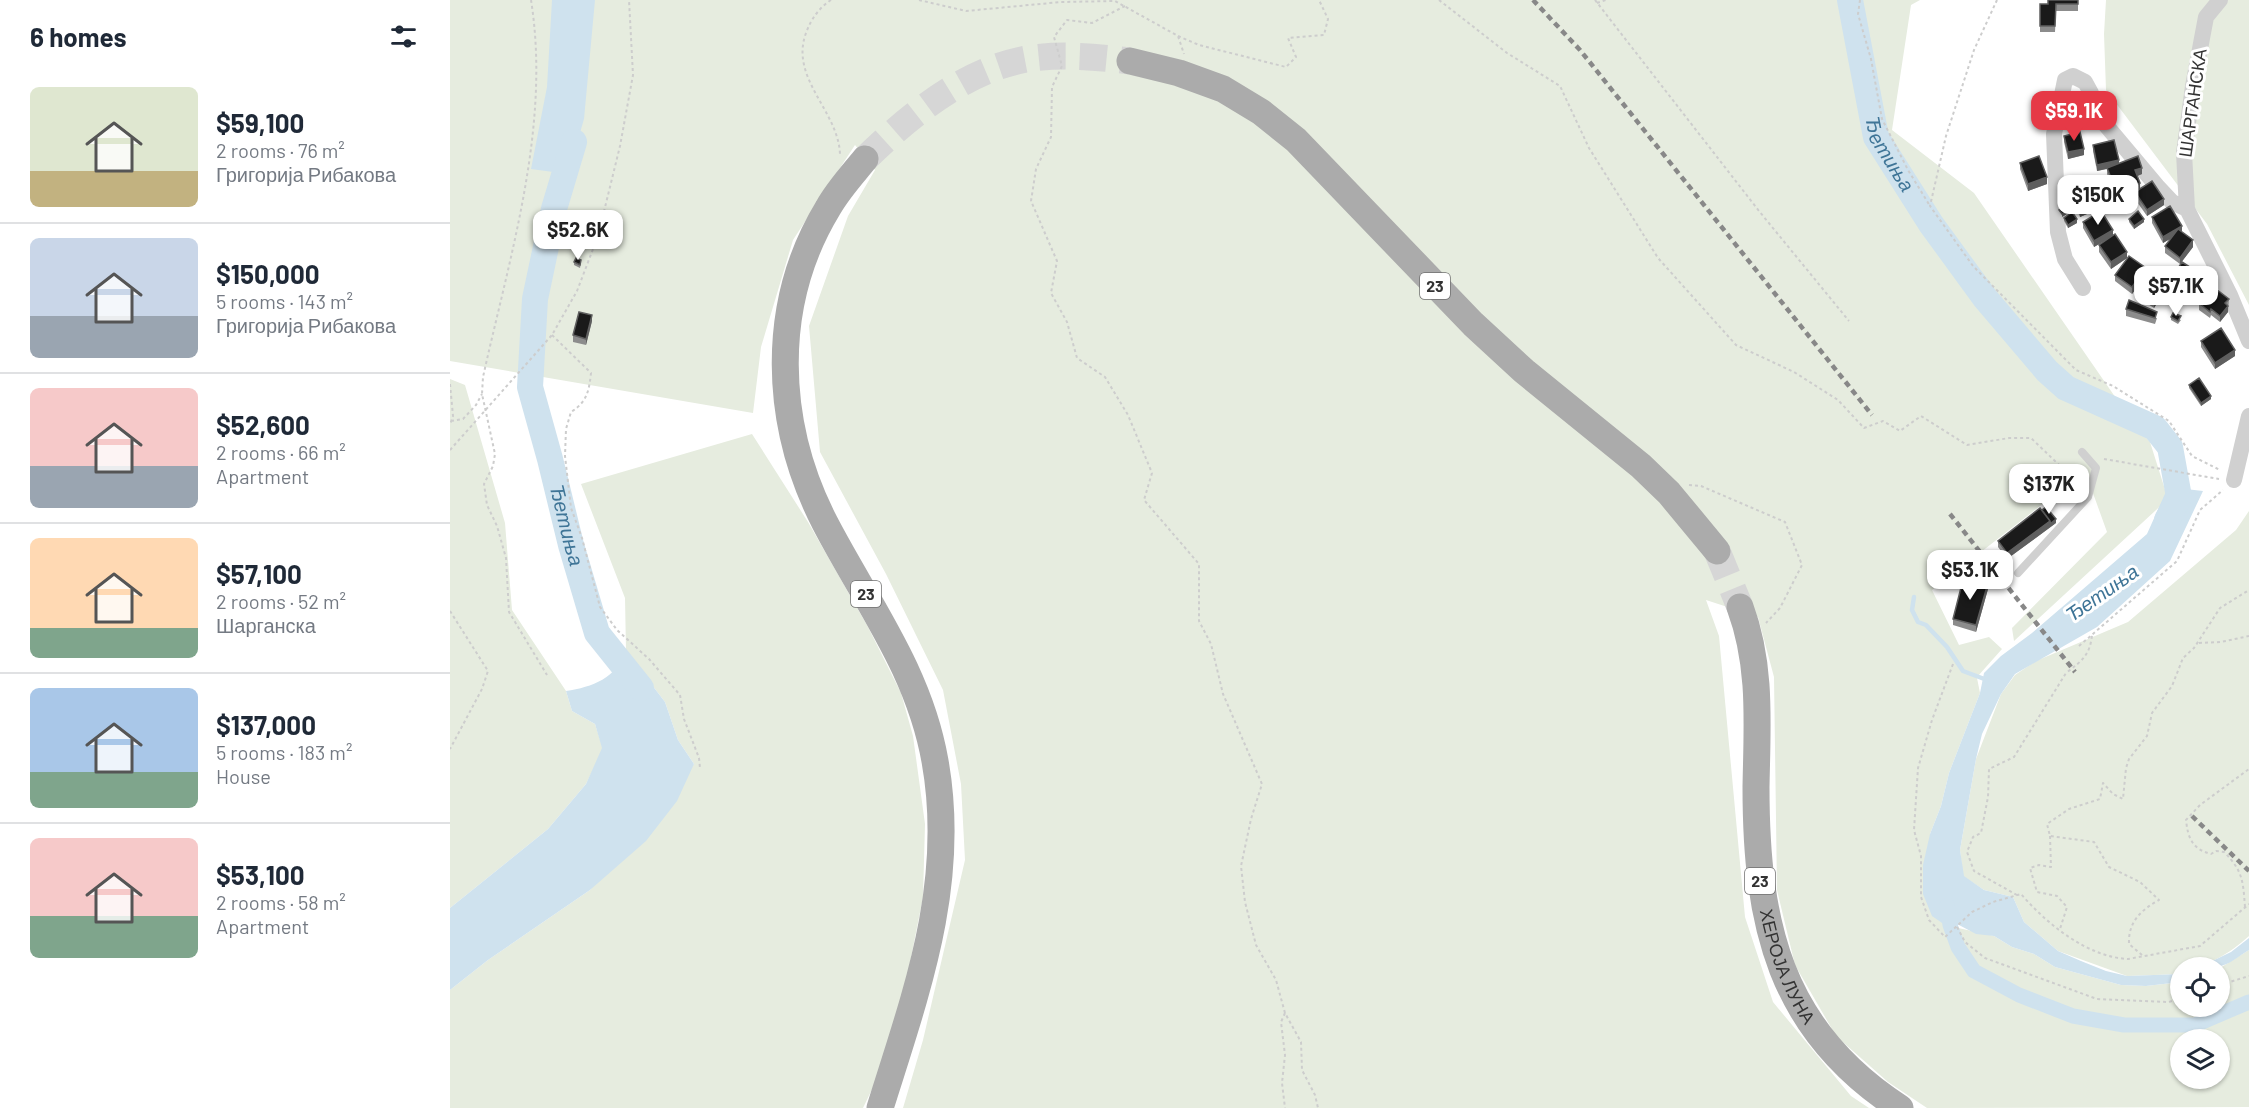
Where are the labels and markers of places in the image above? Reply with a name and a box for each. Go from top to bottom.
pin: $59.1K [2025,91,2123,142]
pin: $150K [2056,175,2140,226]
pin: $52.6K [529,210,627,261]
pin: $57.1K [2127,266,2225,317]
pin: $137K [2007,464,2091,515]
pin: $53.1K [1921,550,2019,601]

